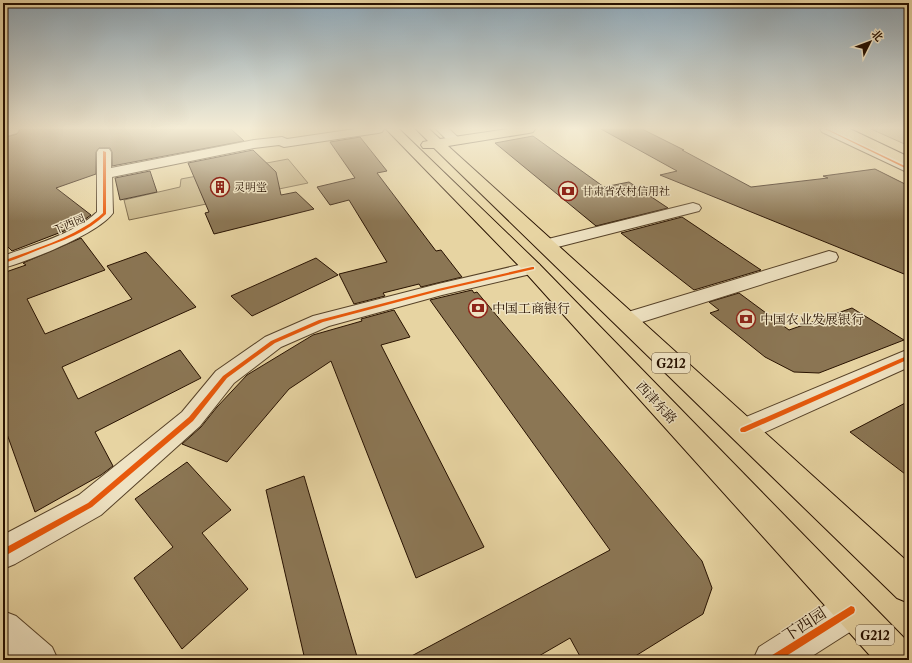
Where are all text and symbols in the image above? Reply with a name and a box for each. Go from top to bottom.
north arrow [850,22,890,62]
text: 北 [869,27,886,44]
building icon: 灵明堂 [209,176,231,198]
place label: 灵明堂 [234,180,267,194]
bank icon: 甘肃省农村信用社 [557,180,579,202]
place label: 甘肃省农村信用社 [582,184,670,198]
street label: 下西园 [51,211,87,237]
bank icon: 中国工商银行 [467,297,489,319]
place label: 中国工商银行 [492,300,570,316]
bank icon: 中国农业发展银行 [735,308,757,330]
place label: 中国农业发展银行 [760,311,864,327]
road number: G212 [652,353,690,373]
street label: 西津东路 [633,378,681,426]
street label: 下西园 [778,603,830,645]
road number: G212 [856,625,894,645]

